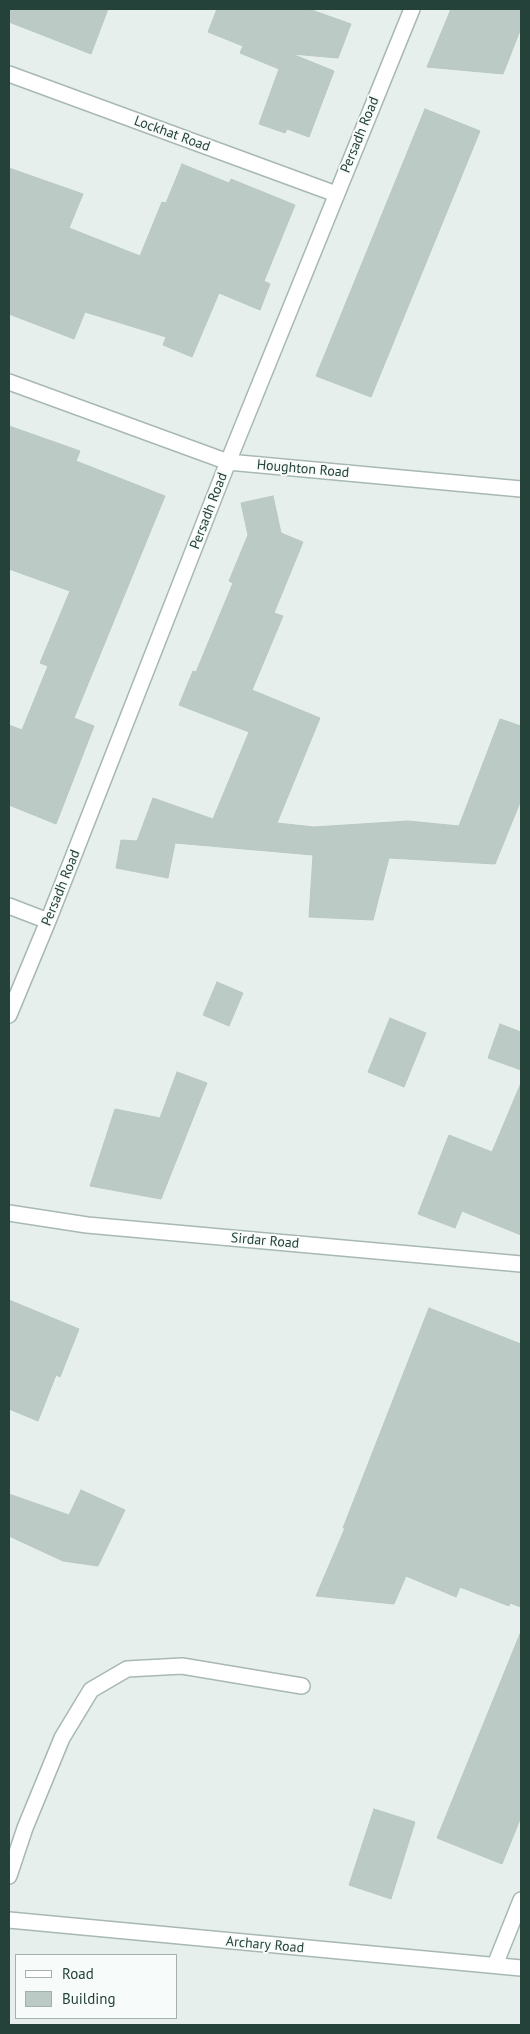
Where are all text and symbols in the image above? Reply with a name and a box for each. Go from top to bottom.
street label: Persadh Road [337,94,383,176]
street label: Lockhat Road [132,112,212,156]
street label: Houghton Road [256,457,350,481]
street label: Persadh Road [187,470,231,552]
street label: Persadh Road [38,847,84,929]
street label: Sirdar Road [230,1230,300,1252]
street label: Archary Road [225,1933,305,1957]
legend [15,1954,178,2019]
text: Road [62,1964,94,1983]
text: Building [62,1989,116,2008]

